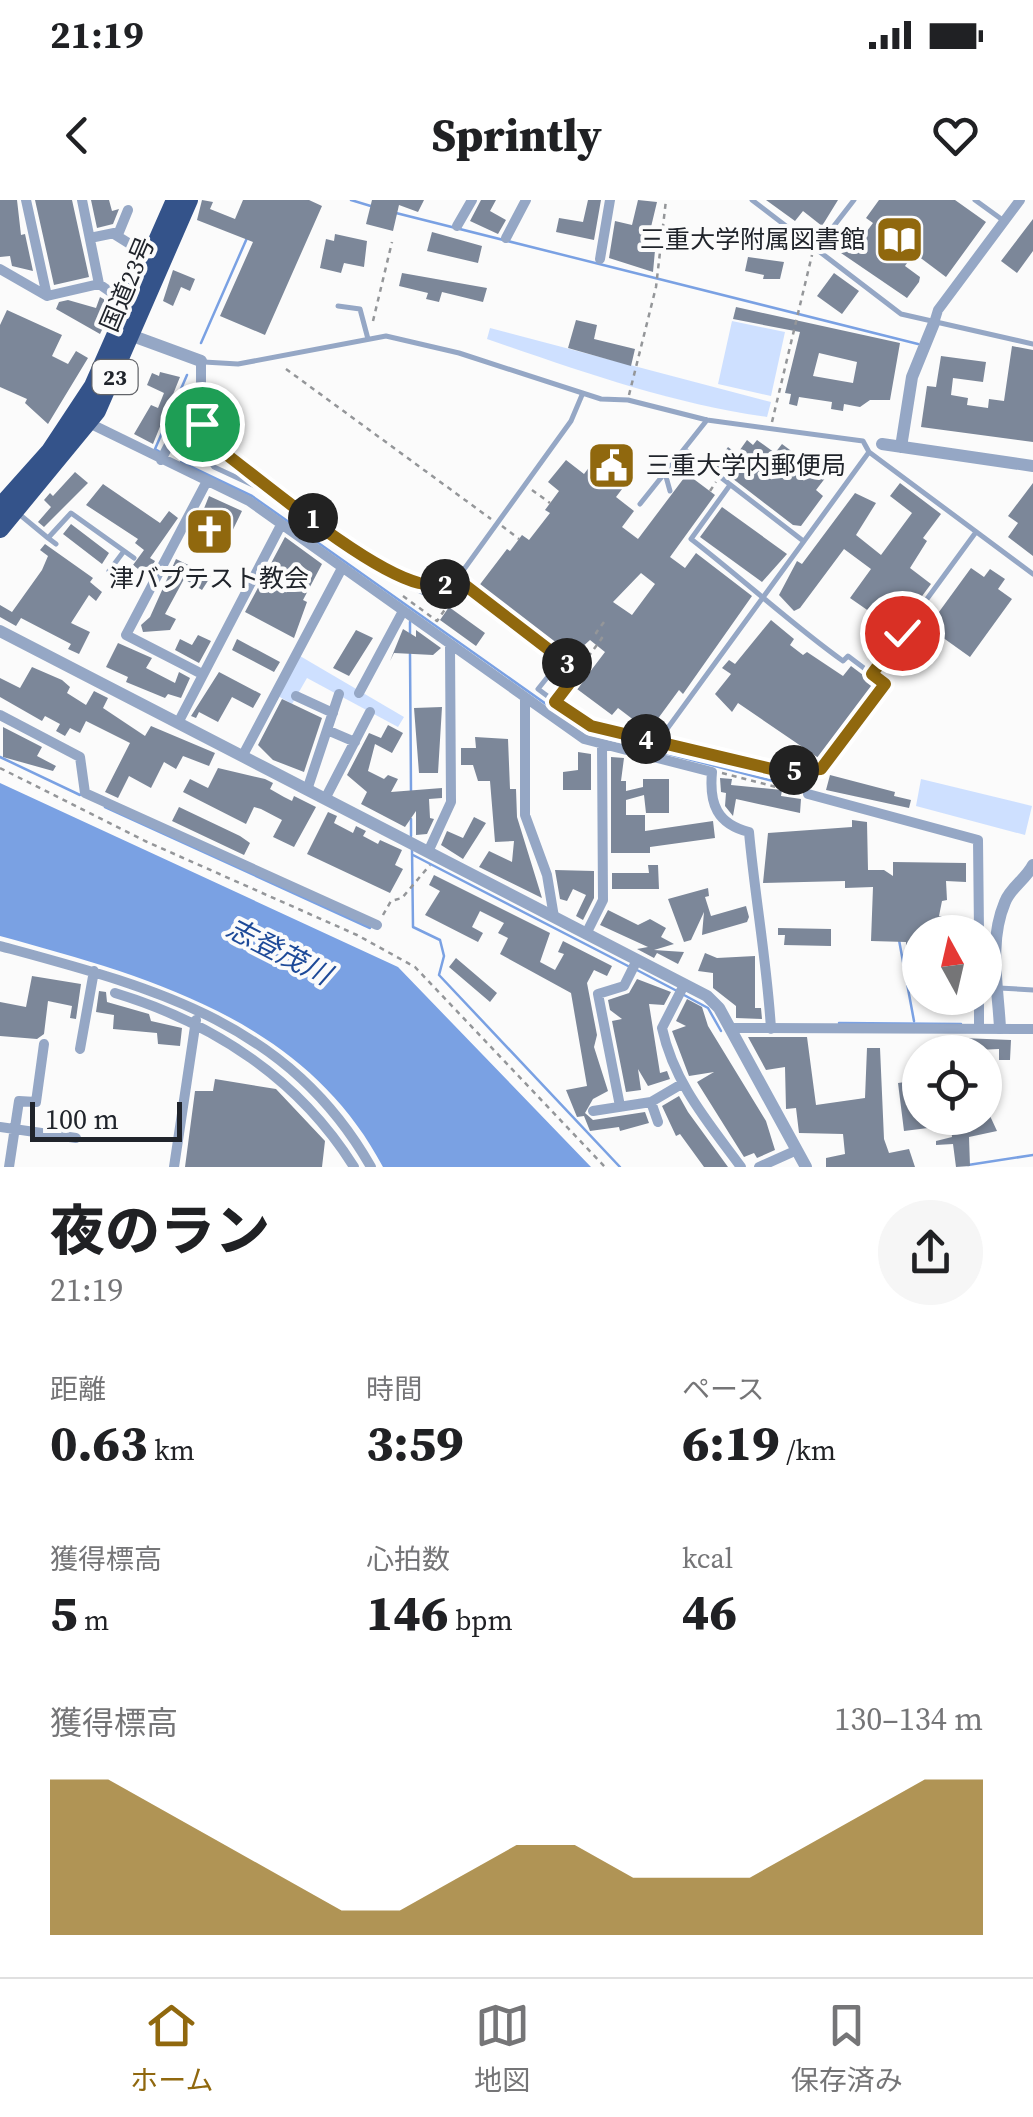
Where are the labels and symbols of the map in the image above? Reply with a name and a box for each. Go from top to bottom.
library icon: 三重大学附属図書館 [874,213,926,265]
place label: 三重大学附属図書館 [640,222,865,256]
street label: 国道23号 [92,231,162,337]
road number: 23 [92,360,138,394]
pin [160,382,245,467]
public building icon: 三重大学内郵便局 [585,439,637,491]
place label: 三重大学内郵便局 [646,448,846,482]
pin: 1 [288,493,338,543]
church icon: 津バプテスト教会 [183,506,235,558]
pin: 2 [420,559,470,609]
place label: 津バプテスト教会 [109,561,309,595]
pin [860,591,945,676]
pin: 3 [542,638,592,688]
pin: 4 [621,714,671,764]
pin: 5 [769,745,819,795]
water label: 志登茂川 [220,909,340,995]
north arrow [902,915,1002,1015]
scale bar [30,1097,182,1141]

